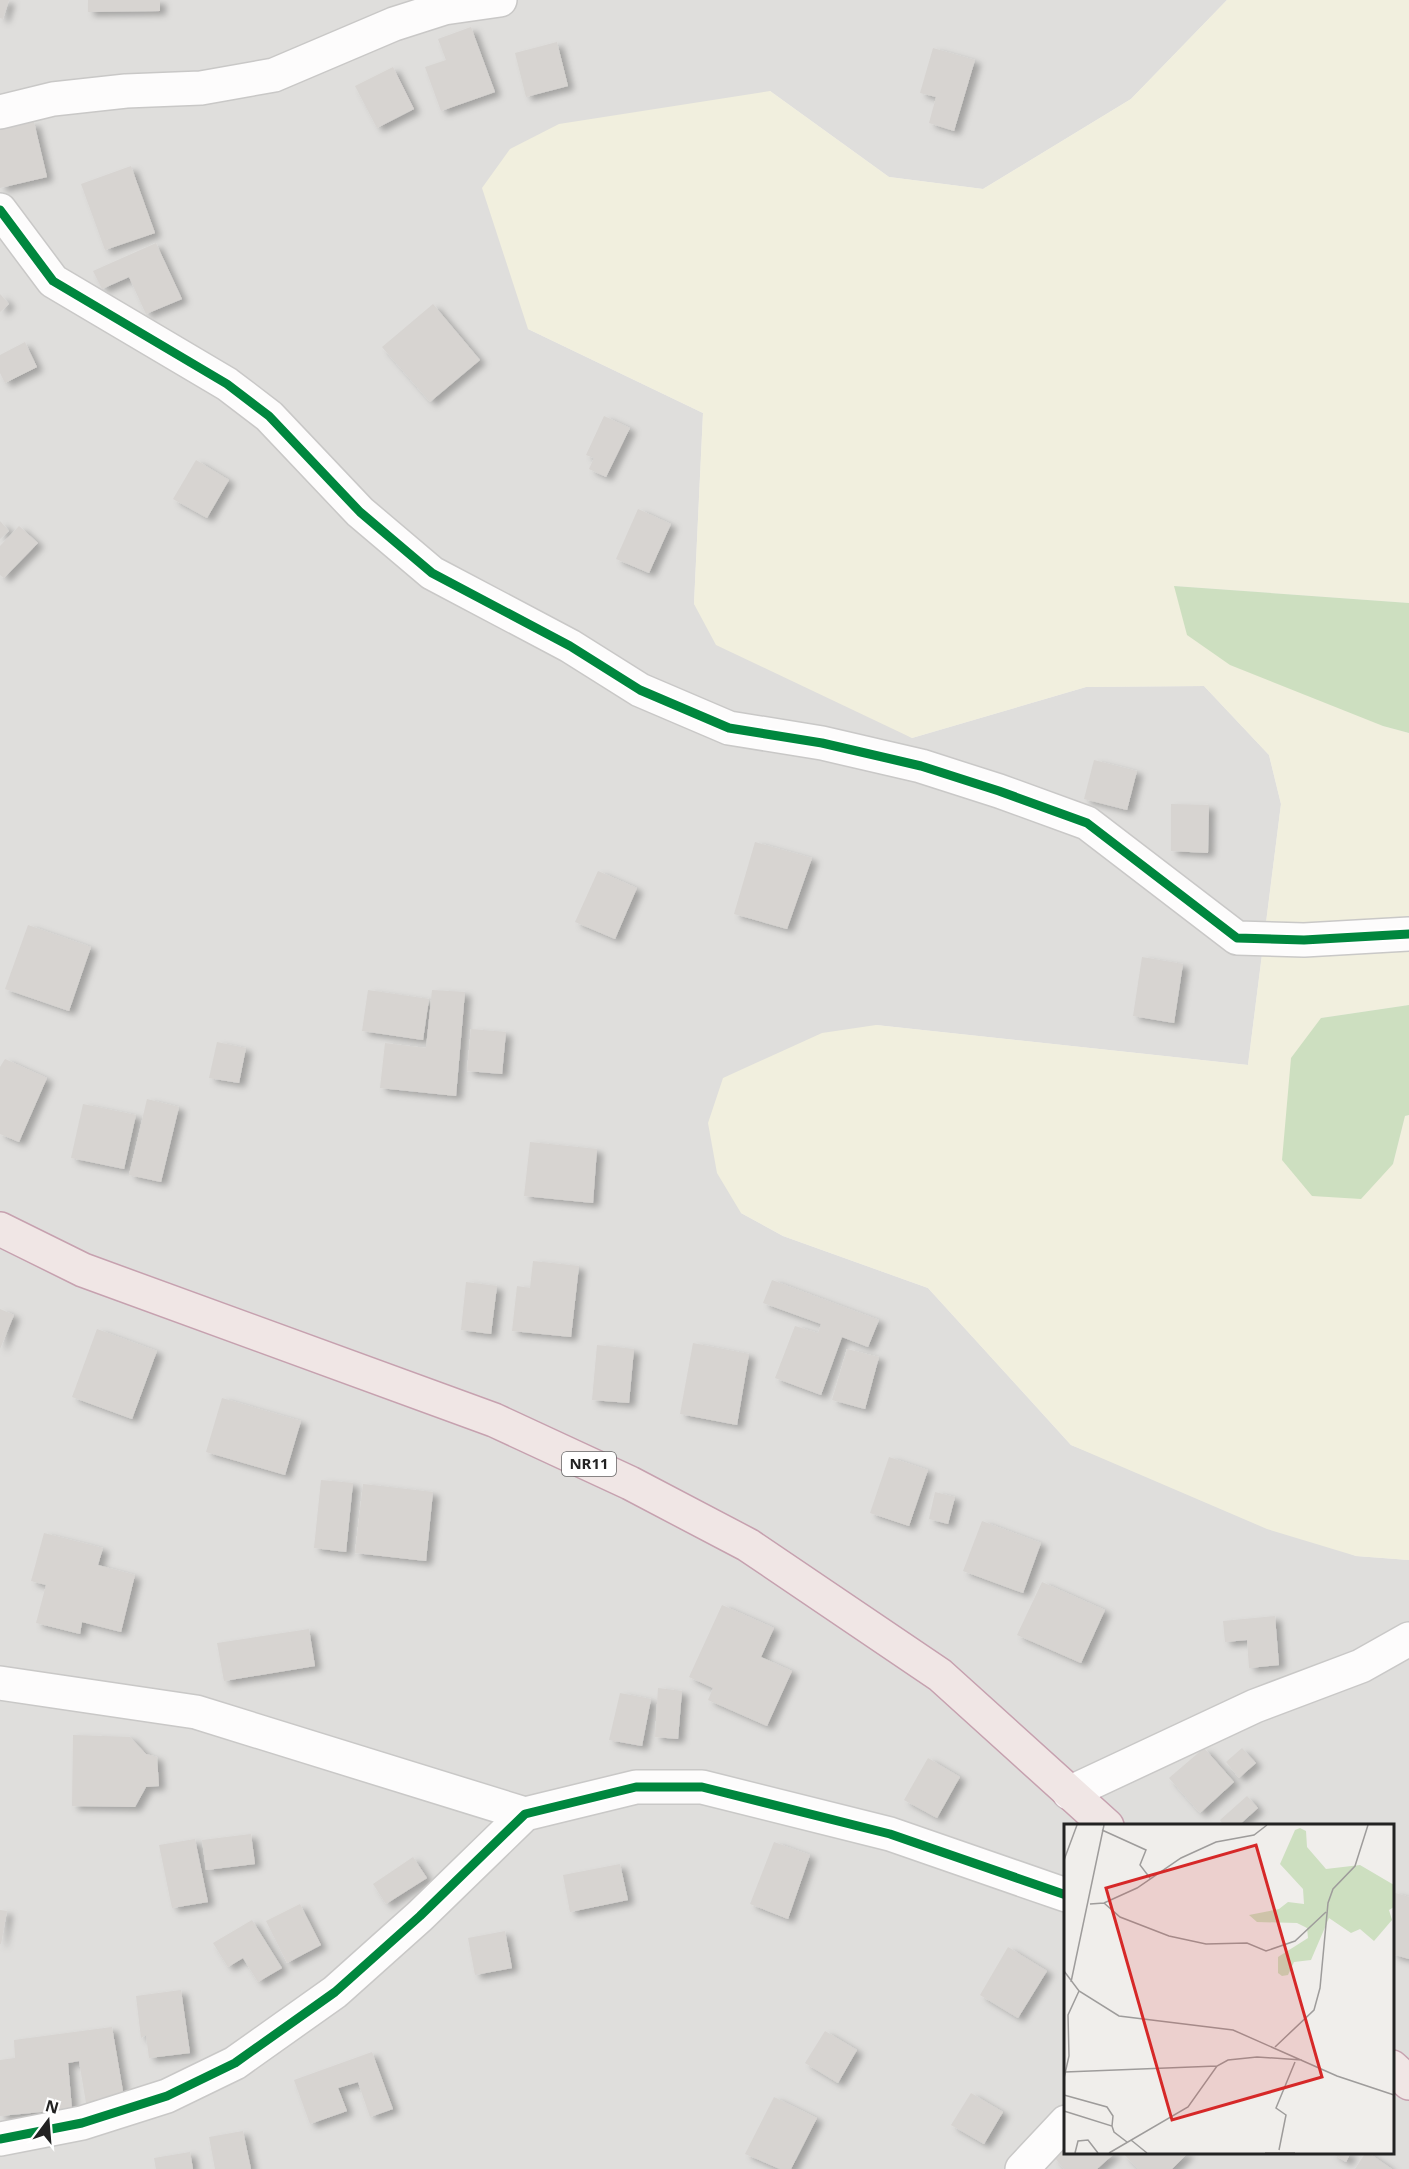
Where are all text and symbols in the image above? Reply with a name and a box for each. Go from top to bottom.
road number: NR11 [562,1452,616,1476]
inset map [1064,1824,1394,2154]
north arrow [18,2091,78,2151]
text: N [43,2094,61,2119]

